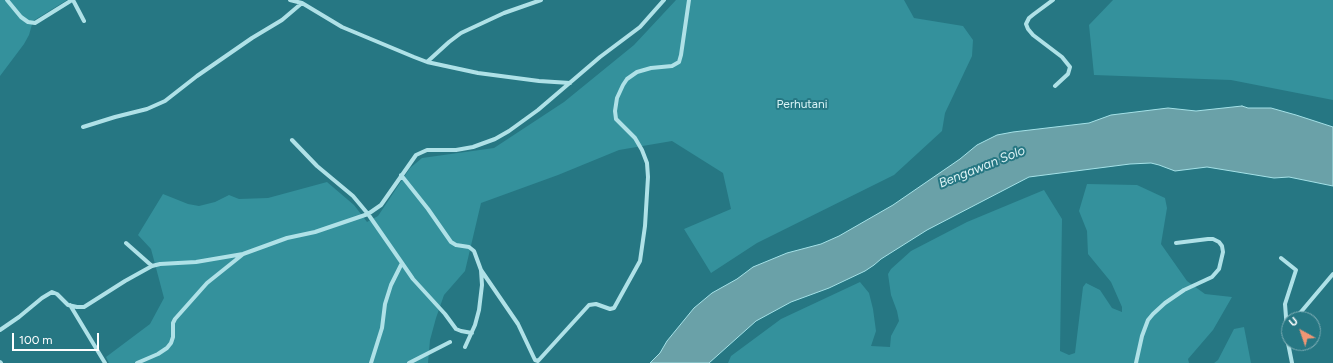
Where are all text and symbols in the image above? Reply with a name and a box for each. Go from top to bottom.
park label: Perhutani [777,97,827,111]
water label: Bengawan Solo [937,143,1027,191]
north arrow [1281,311,1321,351]
text: U [1286,315,1301,330]
scale bar [14,325,101,351]
text: 100 m [19,333,53,347]

